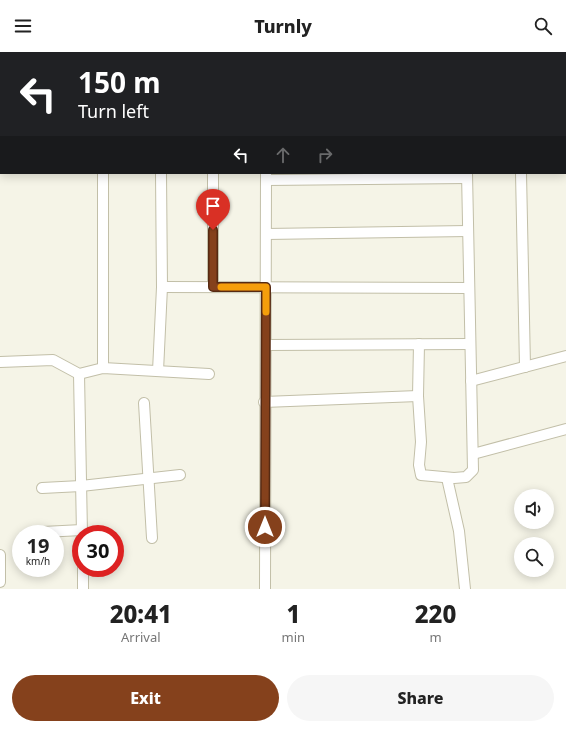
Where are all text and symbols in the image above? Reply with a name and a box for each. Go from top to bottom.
text: Turnly [254,14,312,38]
icon: menu [12,15,34,37]
icon: search [532,15,554,37]
text: 150 m [78,63,161,101]
icon: left [12,68,64,120]
text: Turn left [78,99,149,123]
icon: left [230,144,252,166]
icon: ahead [272,144,294,166]
icon: right [314,144,336,166]
pin [196,189,230,230]
icon: arrive [202,195,224,217]
map controls [514,489,554,577]
button: sound [514,489,554,529]
position arrow [244,506,286,548]
speed limit sign: 30 [72,525,124,577]
text: 19 [27,532,49,559]
button: search [514,537,554,577]
text: km/h [26,554,50,568]
text: 20:41 [110,597,172,630]
text: 1 [286,597,300,630]
text: 220 [415,597,456,630]
text: Arrival [121,628,161,646]
text: min [282,628,305,646]
text: m [429,628,442,646]
button: Exit [12,675,279,721]
button: Share [287,675,554,721]

